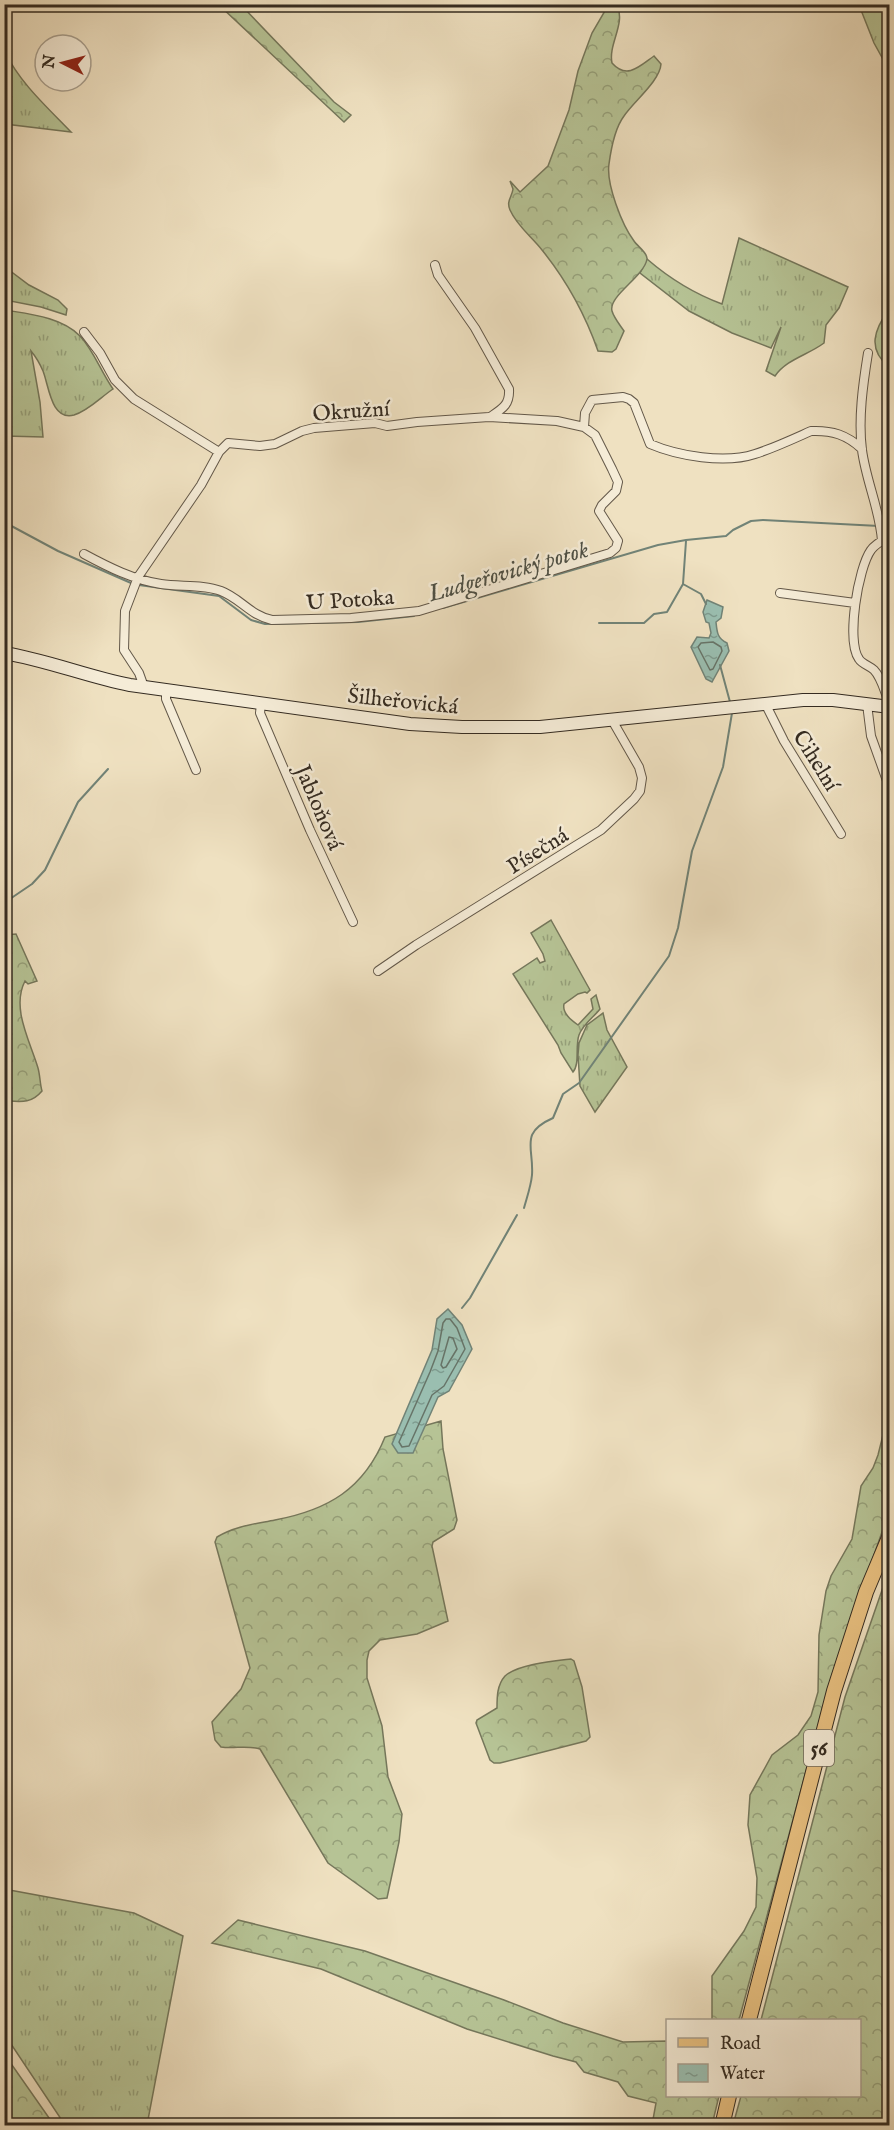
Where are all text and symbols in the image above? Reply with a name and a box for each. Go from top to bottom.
north arrow [33,33,93,93]
text: N [39,54,61,71]
street label: Okružní [312,395,393,429]
water label: Ludgeřovický potok [424,535,593,610]
street label: U Potoka [305,584,396,618]
street label: Šilheřovická [346,682,460,722]
street label: Cihelní [786,725,846,799]
street label: Jabloňová [287,758,349,855]
street label: Písečná [502,822,574,881]
road number: 56 [804,1730,834,1766]
legend [666,2019,861,2097]
text: Road [720,2033,761,2056]
text: Water [720,2063,765,2086]

